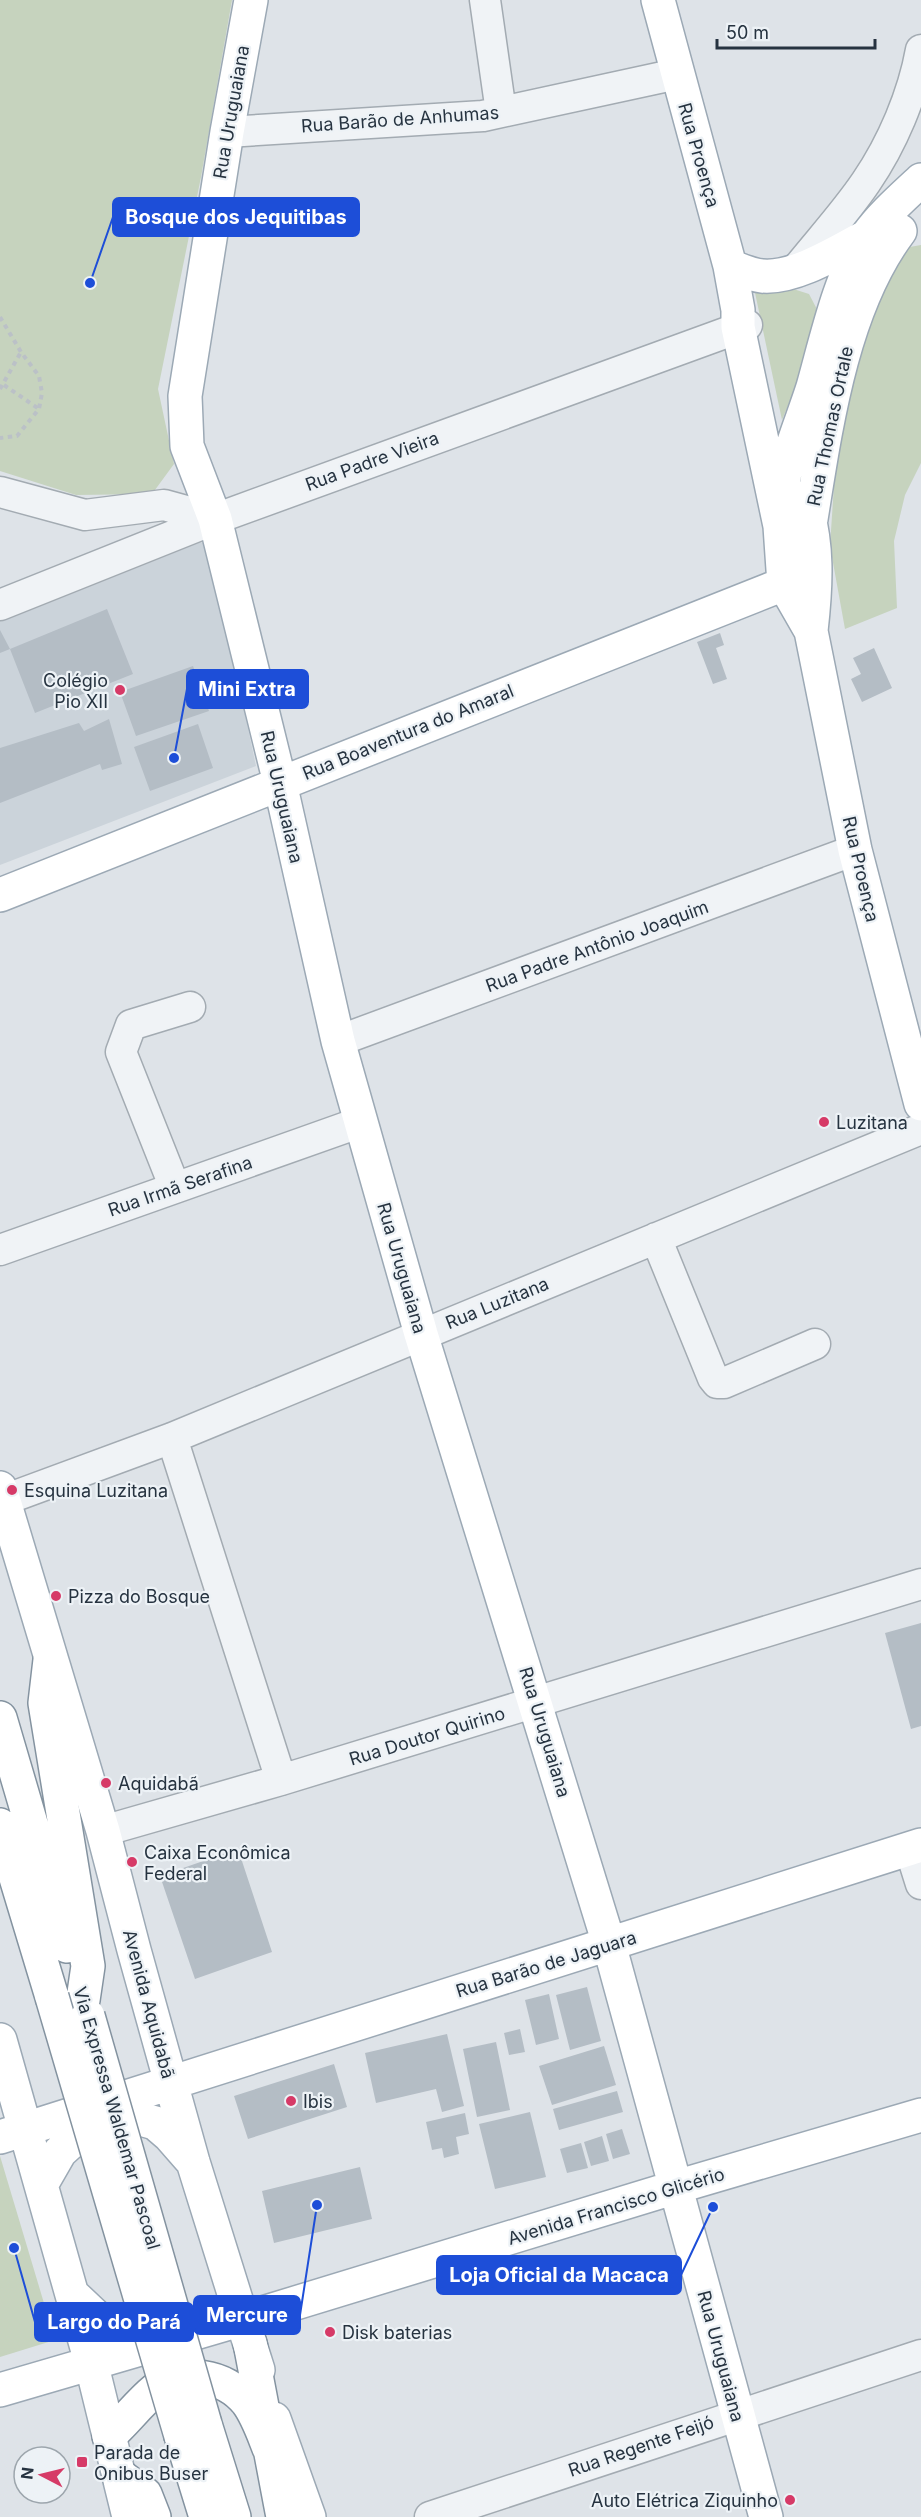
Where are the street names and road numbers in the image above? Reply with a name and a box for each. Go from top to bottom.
street label: Rua Uruguaiana [209,44,253,180]
street label: Rua Proença [674,100,724,210]
street label: Rua Barão de Anhumas [300,102,500,136]
street label: Rua Thomas Ortale [803,344,857,508]
street label: Rua Padre Vieira [302,427,442,495]
street label: Rua Boaventura do Amaral [299,680,517,784]
street label: Rua Uruguaiana [257,729,307,865]
street label: Rua Proença [839,814,883,924]
street label: Rua Padre Antônio Joaquim [483,896,711,996]
street label: Rua Irmã Serafina [105,1152,255,1220]
street label: Rua Uruguaiana [373,1200,431,1336]
street label: Rua Luzitana [442,1273,552,1333]
street label: Rua Uruguaiana [515,1664,575,1800]
street label: Rua Doutor Quirino [347,1702,507,1770]
street label: Avenida Aquidabã [119,1927,179,2081]
street label: Rua Barão de Jaguara [453,1927,639,2001]
street label: Via Expressa Waldemar Pascoal [69,1984,165,2252]
street label: Avenida Francisco Glicério [505,2163,727,2249]
street label: Rua Uruguaiana [693,2288,749,2424]
street label: Rua Regente Feijó [565,2411,717,2481]

